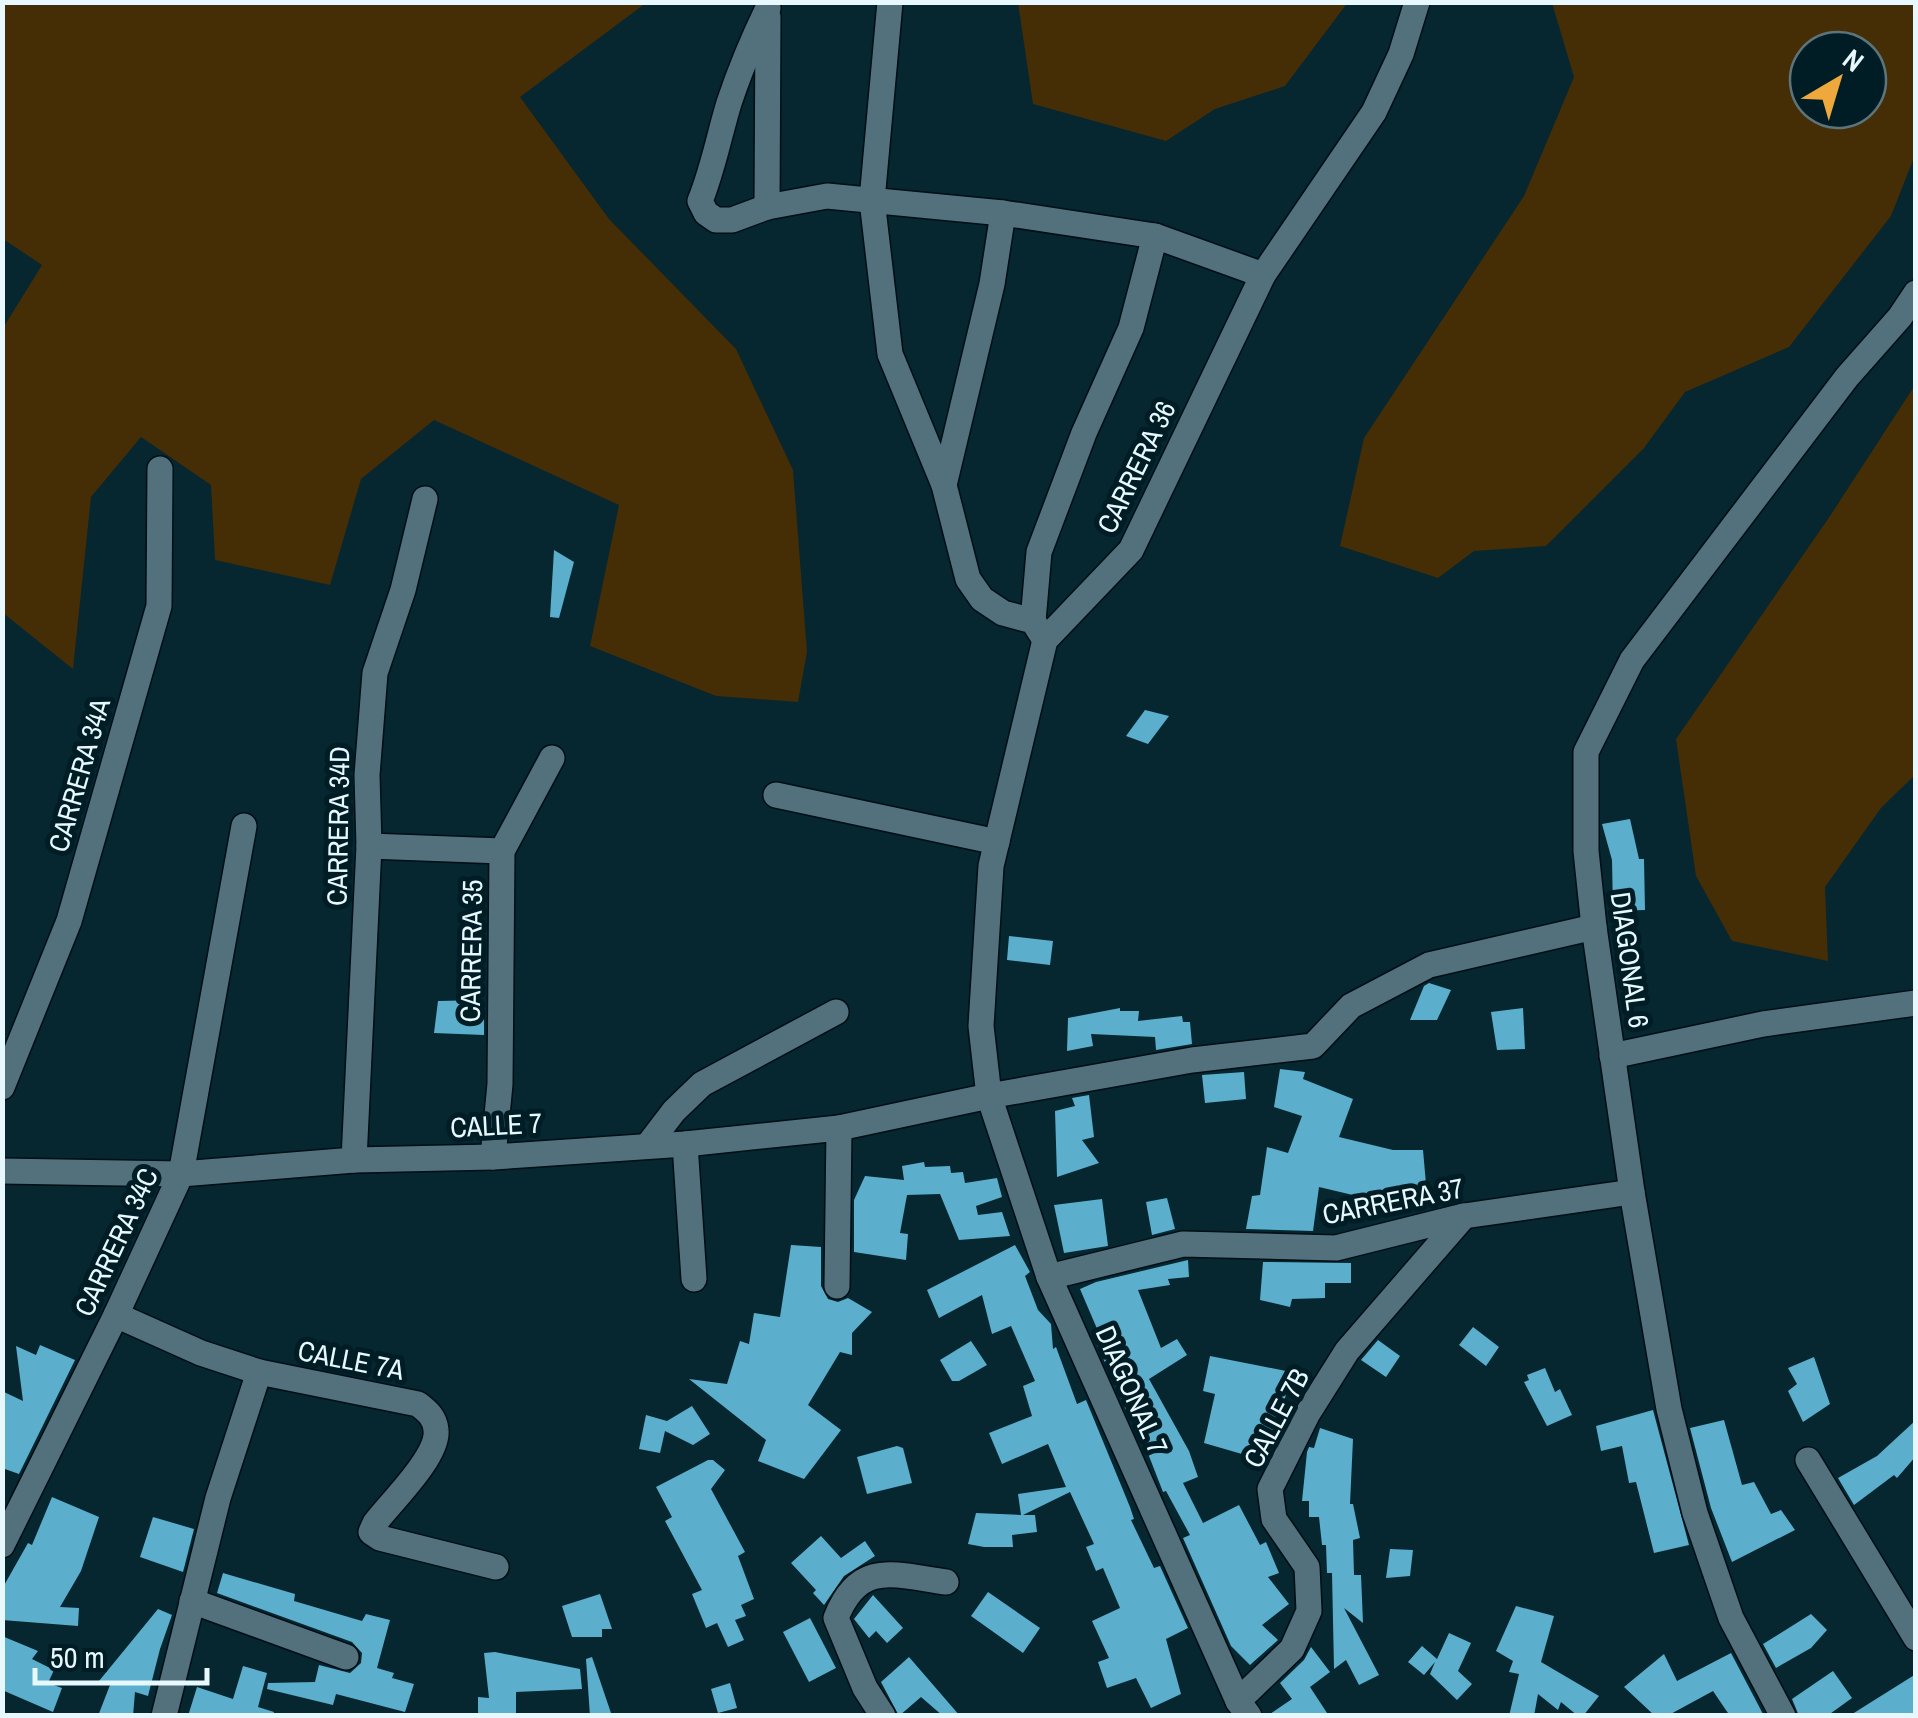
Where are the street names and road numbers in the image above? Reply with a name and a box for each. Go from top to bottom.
street label: CARRERA 36 [1088,394,1184,540]
street label: CARRERA 34A [39,693,119,856]
street label: CARRERA 34D [318,746,358,906]
street label: CARRERA 35 [451,879,491,1023]
street label: DIAGONAL 6 [1602,890,1658,1030]
street label: CALLE 7 [449,1104,543,1146]
street label: CARRERA 34C [65,1162,167,1322]
street label: CARRERA 37 [1319,1169,1467,1233]
street label: DIAGONAL 7 [1087,1320,1177,1460]
street label: CALLE 7A [295,1331,408,1389]
street label: CALLE 7B [1234,1362,1318,1474]

